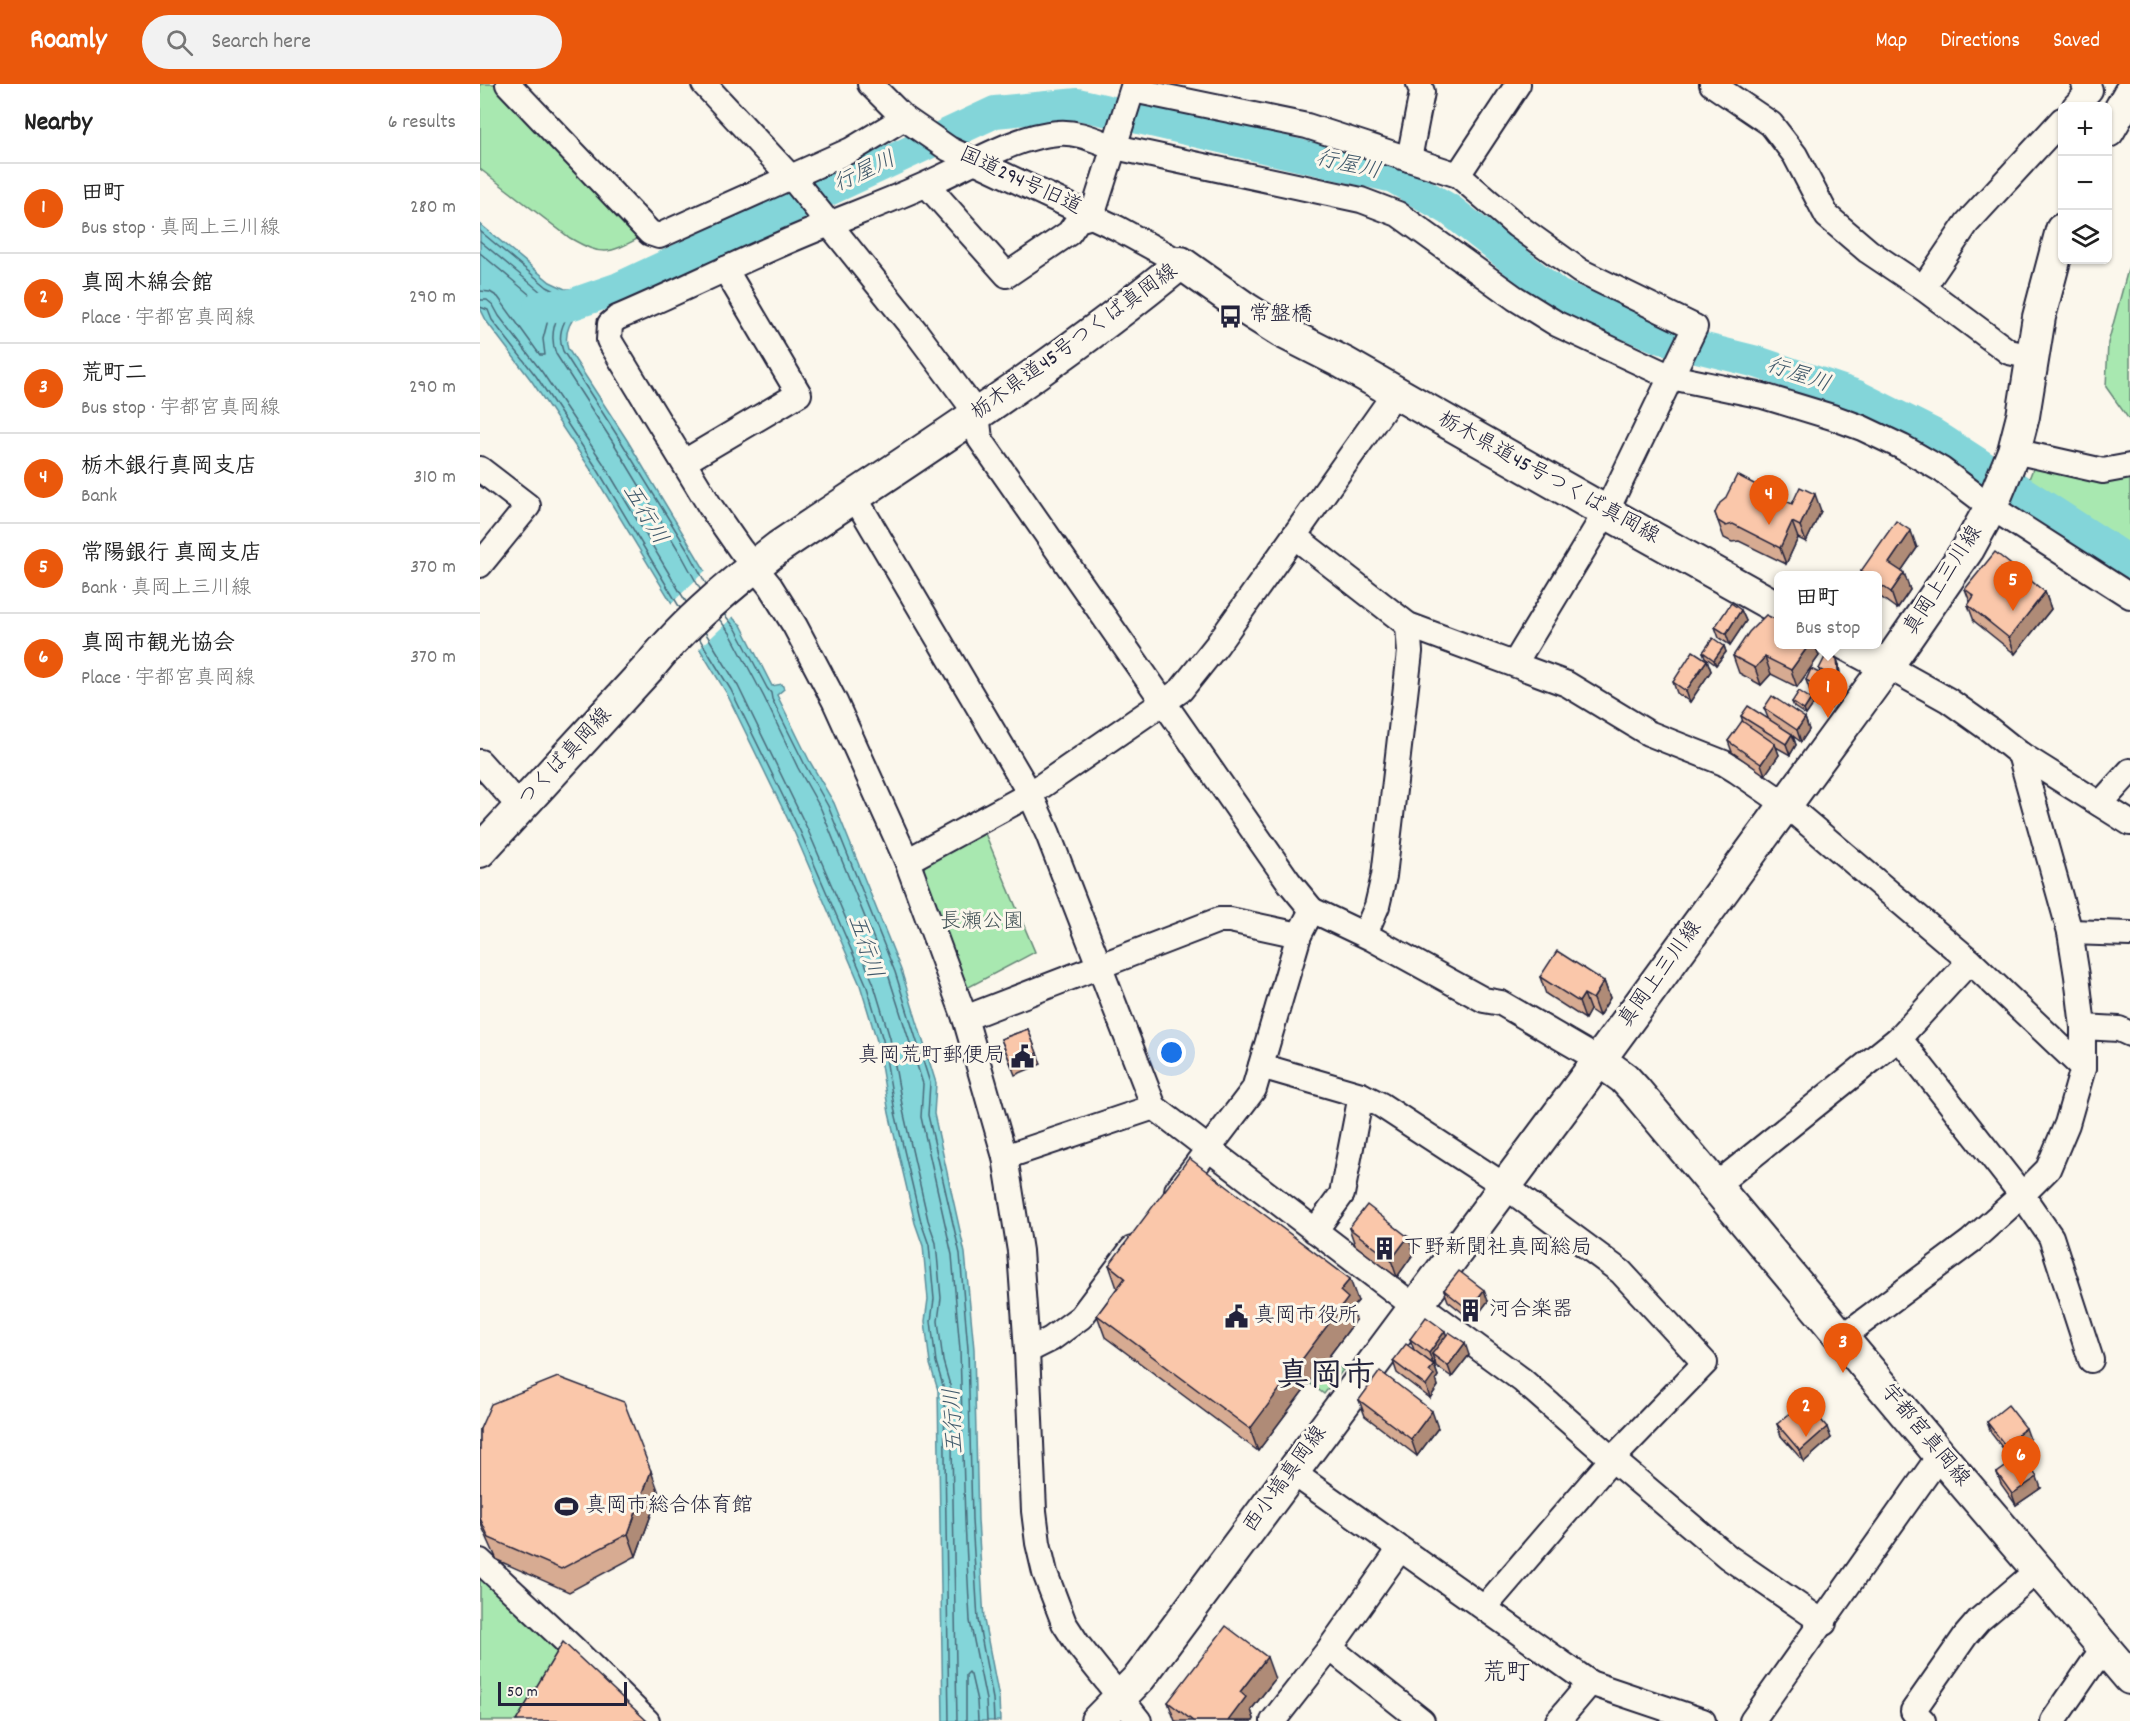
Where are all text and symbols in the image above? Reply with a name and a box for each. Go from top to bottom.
search box [142,15,562,69]
text: Roamly [30,22,106,62]
icon: search [163,26,196,59]
text: Search here [211,27,311,58]
text: Map [1876,27,1907,57]
text: Directions [1940,27,2020,57]
text: Saved [2053,27,2100,57]
map controls [2058,102,2112,264]
button: + [2058,102,2112,156]
text: Nearby [24,105,92,142]
text: 6 results [388,109,456,137]
street label: 国道294号旧道 [954,140,1086,224]
water label: 行屋川 [1312,143,1384,189]
water label: 行屋川 [829,145,901,201]
button: − [2058,156,2112,210]
text: 田町 [81,179,125,210]
text: 1 [41,194,46,222]
text: 280 m [410,194,456,222]
button: layers [2058,210,2112,264]
text: Bus stop · 真岡上三川線 [81,215,280,243]
street label: 栃木県道45号つくば真岡線 [965,258,1185,428]
text: 真岡木綿会館 [81,269,213,300]
text: 2 [39,284,48,312]
text: 290 m [409,284,456,312]
place label: 常盤橋 [1249,301,1312,331]
bus stop icon: 常盤橋 [1218,303,1244,329]
text: Place · 宇都宮真岡線 [81,305,255,333]
water label: 行屋川 [1762,351,1834,401]
text: 荒町二 [81,359,147,390]
text: 3 [39,374,48,402]
text: 290 m [409,374,456,402]
text: Bus stop · 宇都宮真岡線 [81,395,280,423]
street label: 栃木県道45号つくば真岡線 [1432,405,1664,553]
text: 栃木銀行真岡支店 [81,452,257,483]
text: 4 [39,464,48,492]
text: 310 m [414,464,456,492]
pin: 4 [1750,476,1788,525]
water label: 五行川 [614,479,674,551]
text: Bank [81,483,117,511]
street label: 真岡上三川線 [1897,520,1991,642]
text: 常陽銀行 真岡支店 [81,539,262,570]
text: 5 [39,554,48,582]
text: 370 m [410,554,456,582]
pin: 5 [1994,562,2032,611]
popup [1774,571,1882,649]
text: Bank · 真岡上三川線 [81,575,251,603]
text: 田町 [1795,584,1840,615]
text: Bus stop [1795,615,1861,643]
text: 真岡市観光協会 [81,629,235,660]
text: 6 [39,644,48,672]
text: 370 m [410,644,456,672]
text: Place · 宇都宮真岡線 [81,665,255,693]
pin: 1 [1808,668,1848,718]
street label: つくば真岡線 [512,702,620,814]
park label: 長瀬公園 [940,908,1024,938]
water label: 五行川 [839,911,889,983]
street label: 真岡上三川線 [1612,915,1710,1035]
your location [1157,1038,1186,1067]
place label: 真岡荒町郵便局 [858,1042,1005,1072]
public building icon: 真岡荒町郵便局 [1010,1044,1036,1070]
place label: 下野新聞社真岡総局 [1403,1234,1592,1264]
building icon: 下野新聞社真岡総局 [1372,1236,1398,1262]
place label: 河合楽器 [1489,1296,1573,1326]
building icon: 河合楽器 [1458,1298,1484,1324]
place label: 真岡市役所 [1254,1302,1359,1332]
public building icon: 真岡市役所 [1223,1304,1249,1330]
pin: 3 [1824,1324,1862,1373]
district label: 真岡市 [1277,1355,1376,1402]
street label: 宇都宮真岡線 [1872,1378,1976,1494]
water label: 五行川 [938,1387,972,1455]
pin: 2 [1786,1388,1826,1437]
street label: 西小塙真岡線 [1237,1420,1335,1540]
pin: 6 [2002,1436,2040,1486]
place label: 真岡市総合体育館 [585,1492,753,1522]
sports icon: 真岡市総合体育館 [554,1494,580,1520]
district label: 荒町 [1482,1657,1530,1691]
scale bar [498,1679,627,1706]
text: 50 m [507,1681,538,1704]

